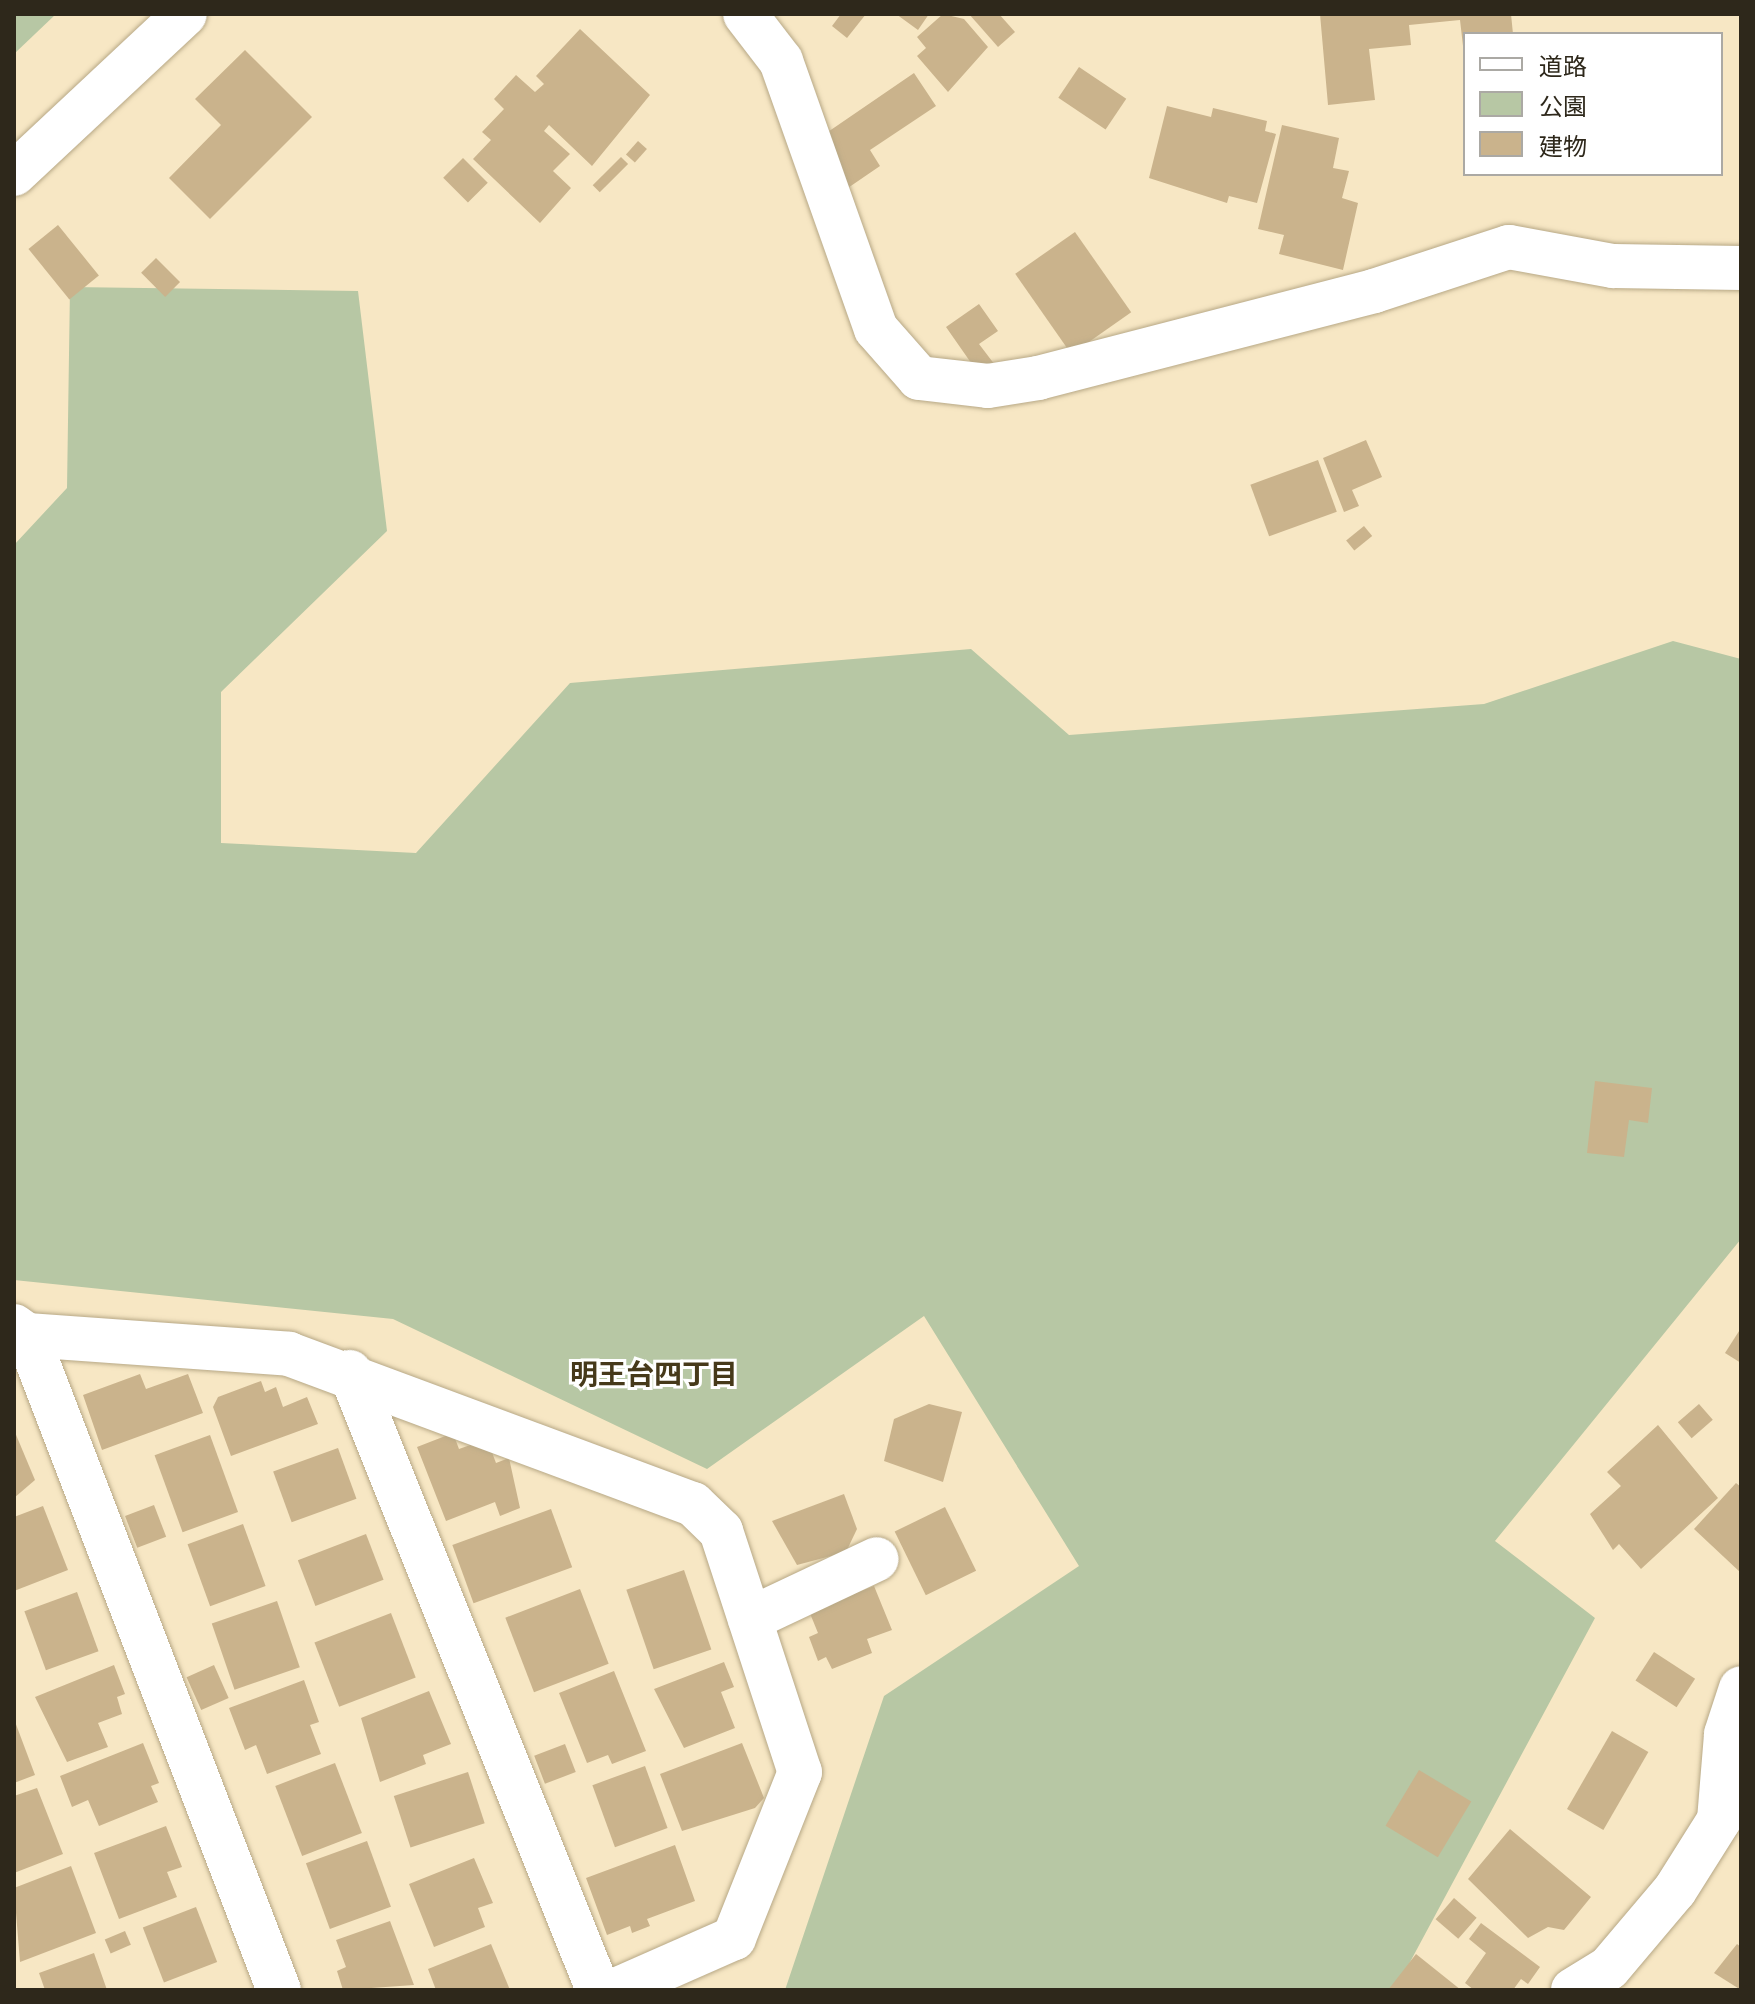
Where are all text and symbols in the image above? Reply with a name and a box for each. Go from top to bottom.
legend [1463,32,1723,176]
text: 道路 [1539,50,1587,82]
text: 公園 [1539,90,1587,122]
text: 建物 [1539,130,1587,162]
district label: 明王台四丁目 [570,1357,738,1391]

